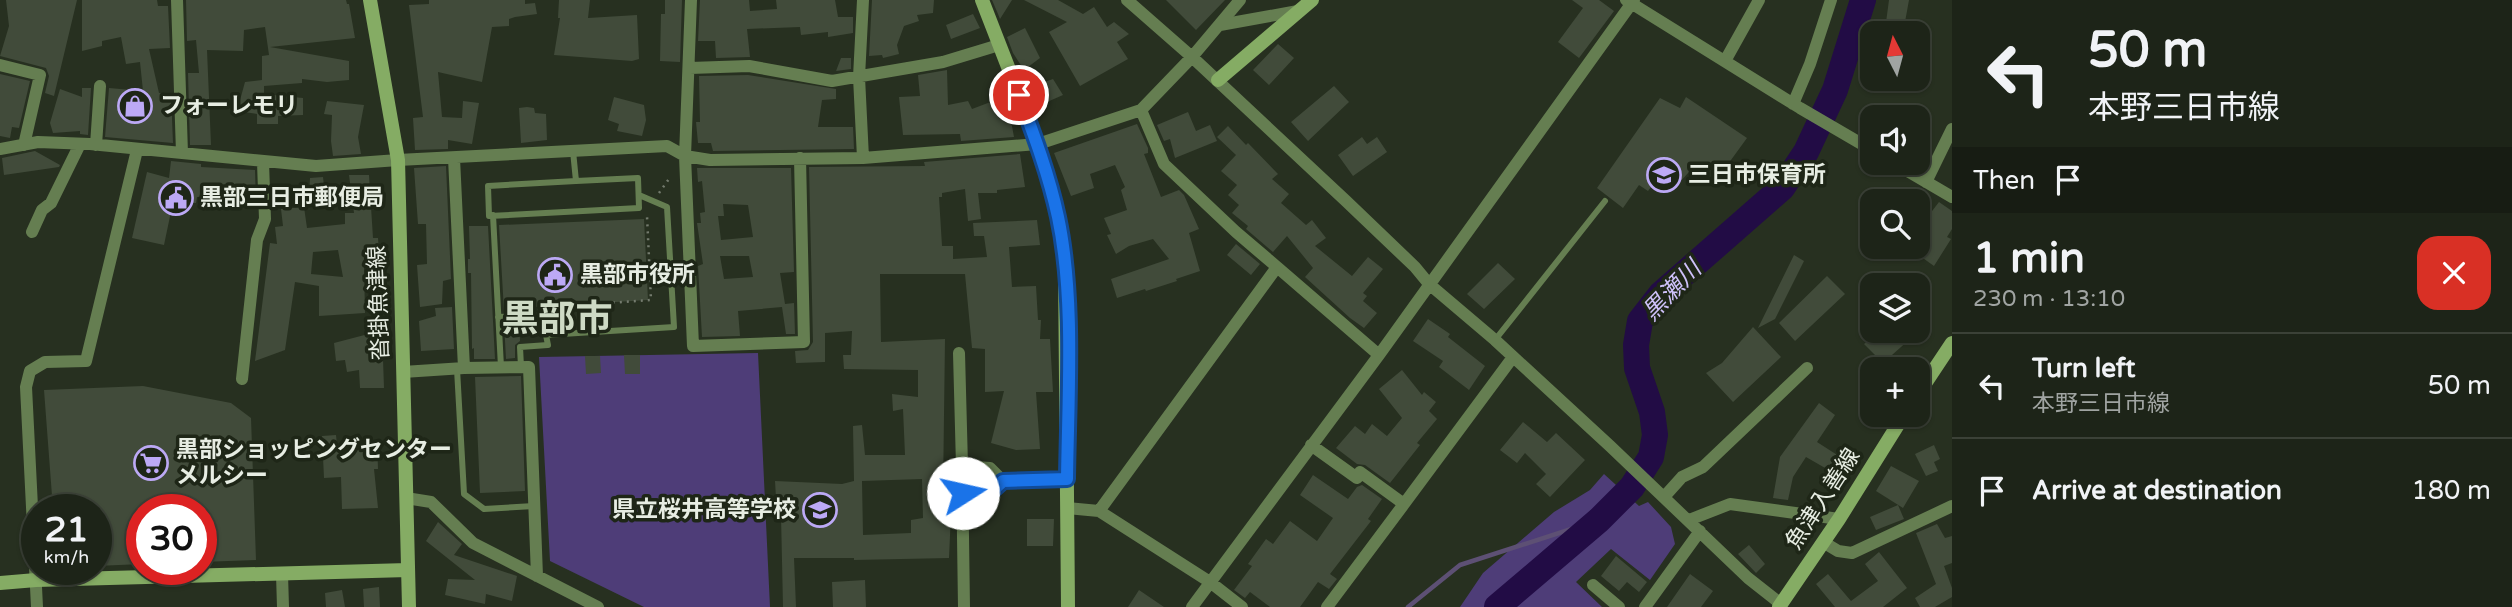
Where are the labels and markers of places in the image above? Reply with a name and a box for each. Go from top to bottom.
pin [989,65,1049,125]
shop icon: フォーレモリ [116,87,154,125]
place label: フォーレモリ [160,92,298,120]
school or university icon: 三日市保育所 [1645,156,1683,194]
place label: 三日市保育所 [1688,161,1826,189]
public building icon: 黒部三日市郵便局 [157,179,195,217]
place label: 黒部三日市郵便局 [200,184,384,212]
public building icon: 黒部市役所 [536,256,574,294]
place label: 黒部市役所 [580,261,695,289]
place label: 黒部ショッピングセンター メルシー [176,436,452,490]
supermarket icon: 黒部ショッピングセンター メルシー [132,444,170,482]
school or university icon: 県立桜井高等学校 [801,491,839,529]
place label: 県立桜井高等学校 [612,496,796,524]

